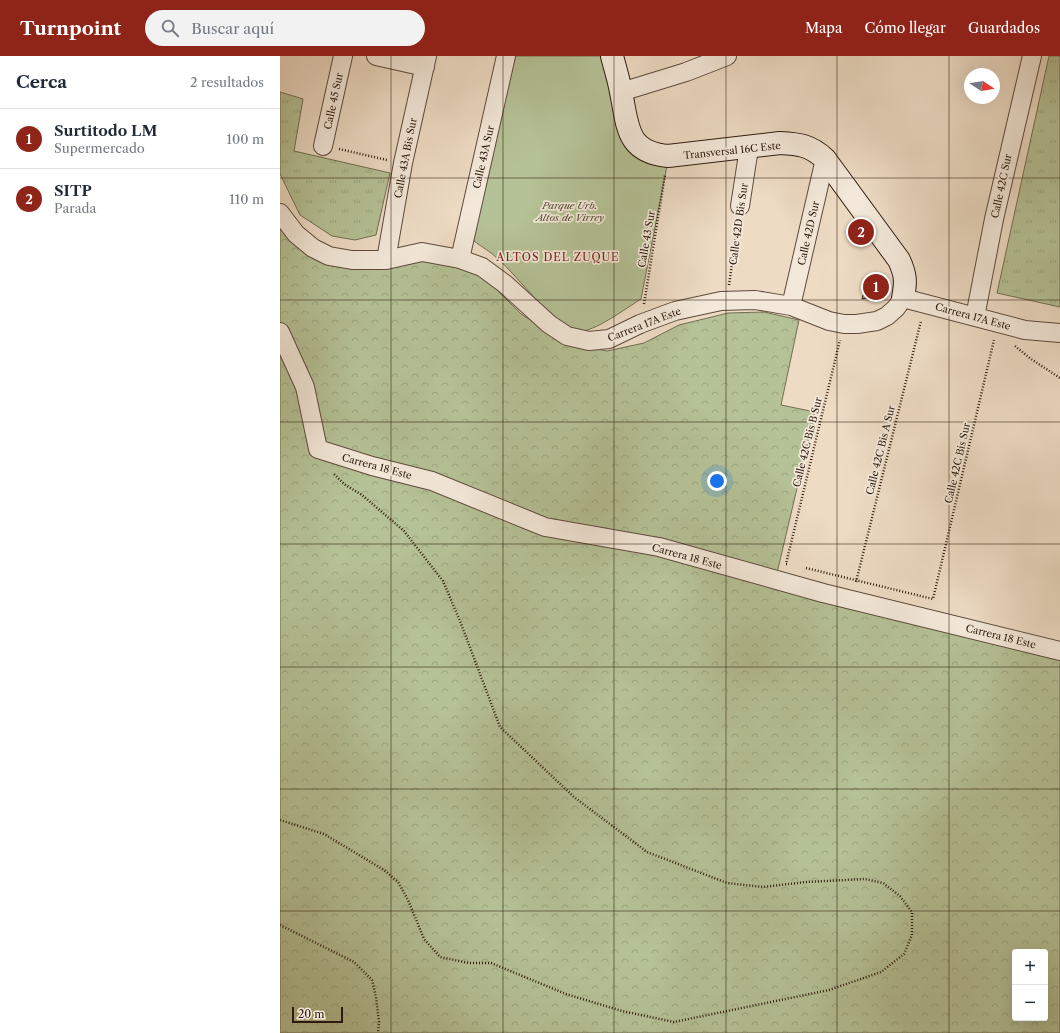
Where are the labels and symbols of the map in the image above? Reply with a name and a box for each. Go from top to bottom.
north arrow [964,68,1000,104]
street label: Calle 45 Sur [321,71,346,131]
street label: Calle 43A Bis Sur [391,116,420,199]
street label: Calle 43A Sur [470,123,497,190]
street label: Transversal 16C Este [683,139,782,162]
street label: Calle 42C Sur [988,152,1015,219]
street label: Calle 42D Bis Sur [726,181,751,266]
park label: Parque Urb. Altos de Virrey [534,199,604,224]
street label: Calle 42D Sur [795,199,822,267]
street label: Calle 43 Sur [635,209,658,269]
pin: 2 [848,217,874,247]
district label: ALTOS DEL ZUQUE [495,250,620,264]
pin: 1 [863,272,889,302]
street label: Carrera 17A Este [934,300,1012,333]
street label: Carrera 17A Este [606,304,683,344]
street label: Calle 42C Bis B Sur [790,395,825,488]
street label: Calle 42C Bis A Sur [863,403,898,496]
street label: Calle 42C Bis Sur [942,421,973,505]
street label: Carrera 18 Este [340,451,414,482]
your location [707,471,727,491]
street label: Carrera 18 Este [650,541,724,572]
street label: Carrera 18 Este [964,621,1038,652]
scale bar [292,1005,343,1024]

